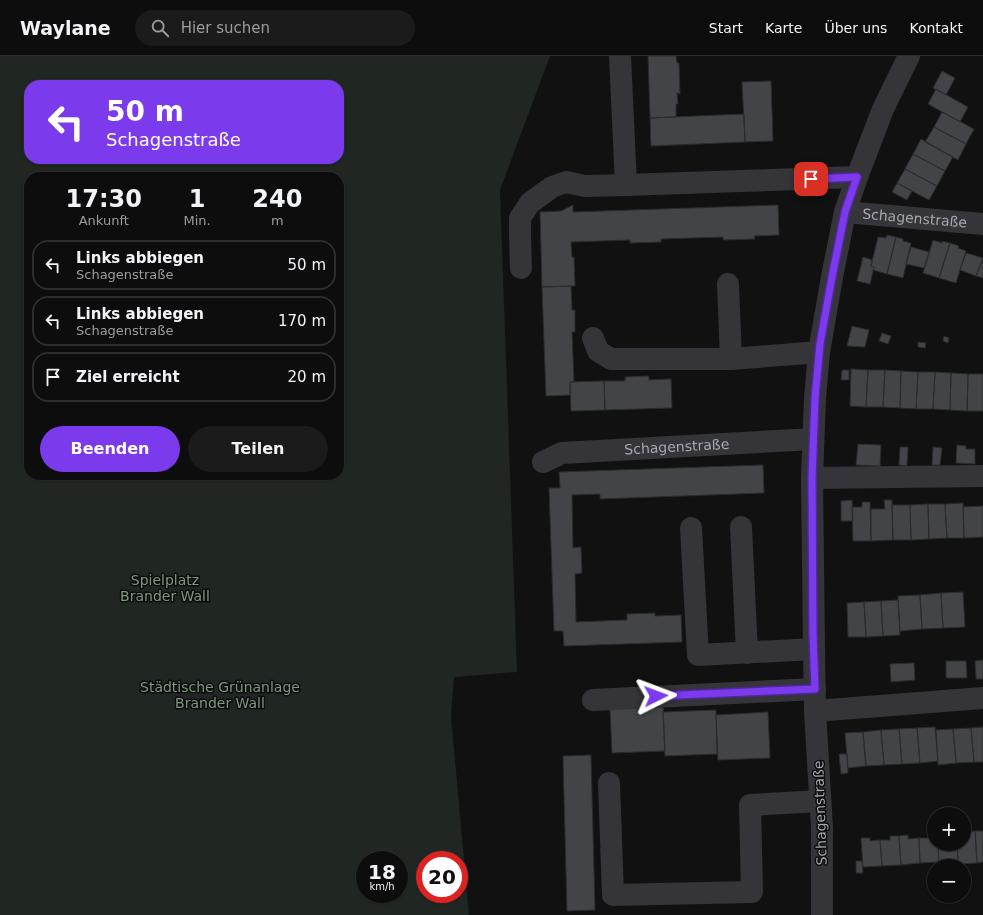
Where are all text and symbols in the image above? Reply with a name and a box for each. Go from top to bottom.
search box [135,10,415,46]
text: Waylane [20,17,111,39]
icon: search [149,17,171,39]
text: Hier suchen [181,19,270,37]
text: Start [709,20,743,36]
text: Karte [765,20,802,36]
text: Über uns [824,20,887,36]
text: Kontakt [909,20,963,36]
text: 50 m [106,95,184,128]
icon: left [40,96,92,148]
text: Schagenstraße [106,129,241,150]
pin [794,162,828,196]
icon: arrive [800,168,822,190]
text: 17:30 [66,185,142,213]
text: 1 [189,185,205,213]
text: 240 [252,185,302,213]
street label: Schagenstraße [862,206,968,231]
text: Ankunft [79,213,129,228]
text: Min. [184,213,211,228]
text: m [271,213,284,228]
text: Links abbiegen [76,249,204,267]
icon: left [42,254,64,276]
text: 50 m [288,256,326,274]
text: Schagenstraße [76,267,173,282]
text: Links abbiegen [76,305,204,323]
icon: left [42,310,64,332]
text: 170 m [278,312,326,330]
text: Schagenstraße [76,323,173,338]
icon: arrive [42,366,64,388]
text: Ziel erreicht [76,368,180,386]
text: 20 m [288,368,326,386]
button: Beenden [40,426,180,472]
button: Teilen [188,426,328,472]
street label: Schagenstraße [624,436,730,458]
park label: Spielplatz Brander Wall [120,572,210,604]
position arrow [635,675,677,717]
park label: Städtische Grünanlage Brander Wall [140,679,300,711]
street label: Schagenstraße [810,760,830,866]
map controls [927,807,971,903]
button: + [927,807,971,851]
speed limit sign: 20 [416,851,468,903]
button: − [927,859,971,903]
text: 18 [368,860,396,884]
text: km/h [369,881,395,892]

